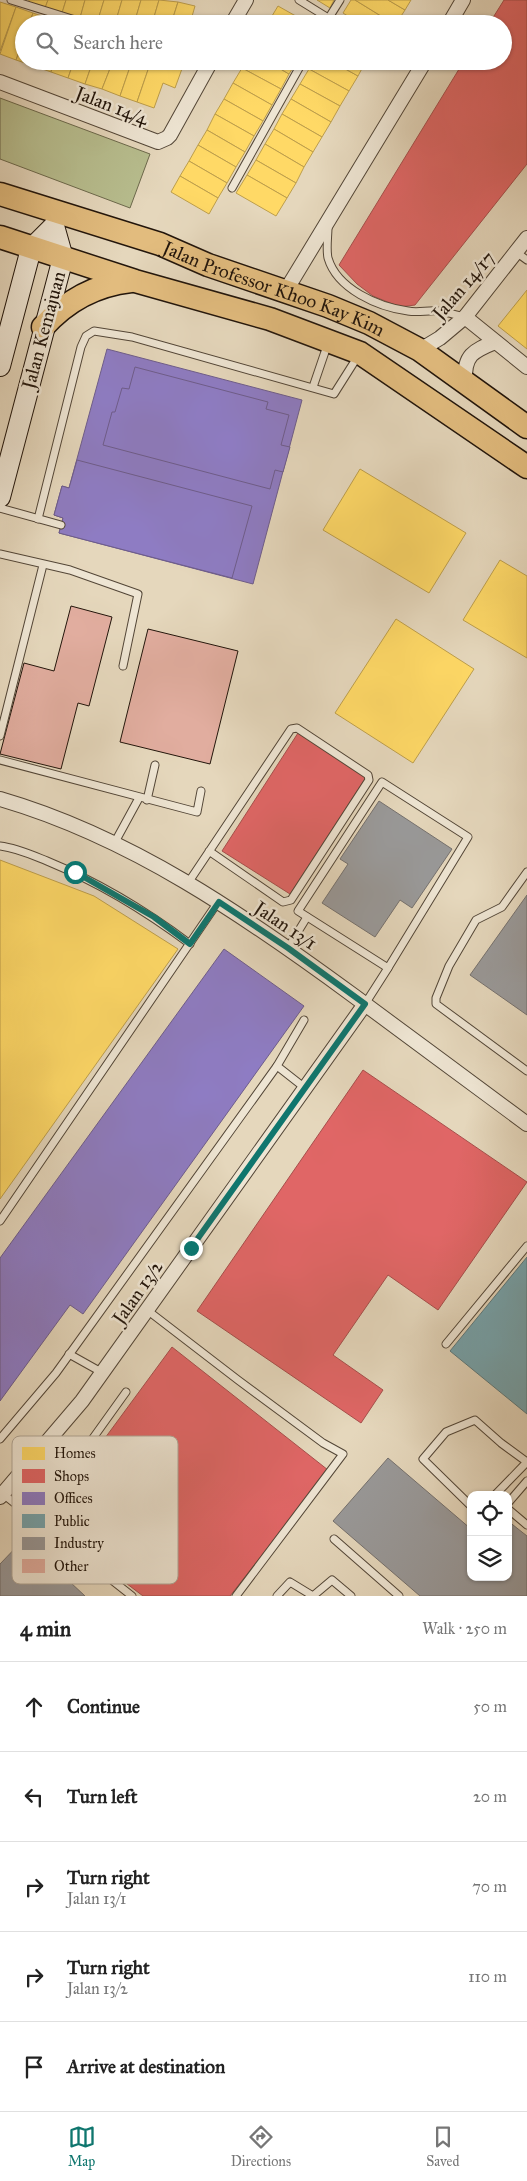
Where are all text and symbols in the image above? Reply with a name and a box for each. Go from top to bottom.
search box [15,15,512,70]
icon: search [33,29,61,57]
text: Search here [73,31,163,54]
street label: Jalan 14/4 [70,80,152,131]
street label: Jalan Professor Khoo Kay Kim [157,235,389,341]
street label: Jalan 14/17 [426,246,500,327]
street label: Jalan Kemajuan [16,269,71,394]
route start [64,861,87,884]
street label: Jalan 13/1 [248,895,321,955]
route end [180,1237,203,1260]
street label: Jalan 13/2 [106,1256,169,1331]
legend [12,1436,178,1584]
text: Homes [54,1445,96,1462]
text: Shops [54,1468,89,1485]
text: Offices [54,1490,93,1507]
map controls [467,1491,512,1581]
button: locate [467,1491,512,1536]
text: Public [54,1513,90,1530]
text: Industry [54,1535,104,1552]
button: layers [467,1536,512,1581]
text: Other [54,1558,89,1575]
text: 4 min [20,1616,71,1642]
text: Walk · 250 m [422,1619,507,1638]
icon: ahead [20,1693,48,1721]
text: Continue [67,1695,140,1718]
text: 50 m [473,1697,507,1716]
icon: left [20,1783,48,1811]
text: Turn left [67,1785,137,1808]
text: 20 m [473,1787,507,1806]
text: Turn right [67,1866,150,1889]
icon: right [20,1873,48,1901]
text: 70 m [472,1877,507,1896]
text: Jalan 13/1 [67,1889,126,1908]
text: Turn right [67,1956,150,1979]
icon: right [20,1963,48,1991]
text: 110 m [468,1967,507,1986]
text: Jalan 13/2 [67,1979,128,1998]
icon: arrive [20,2053,48,2081]
text: Arrive at destination [67,2055,225,2078]
tab: Map [68,2123,96,2170]
tab: Directions [231,2123,291,2170]
tab: Saved [426,2123,459,2170]

